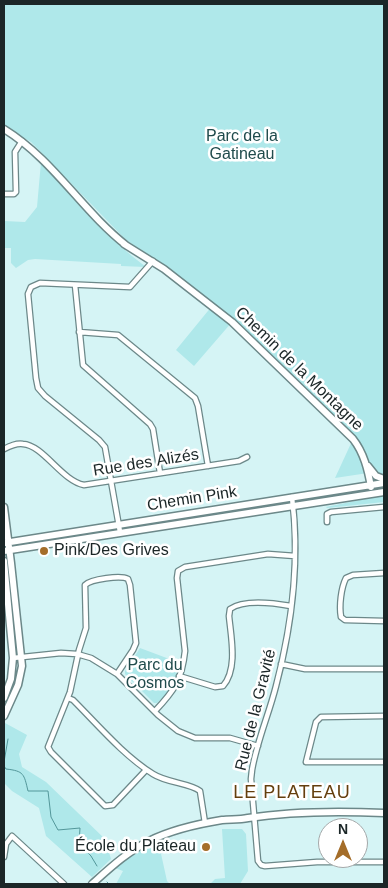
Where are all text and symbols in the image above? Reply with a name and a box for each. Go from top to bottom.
park label: Parc de la Gatineau [206,127,278,165]
street label: Chemin de la Montagne [231,303,367,435]
street label: Rue des Alizés [92,445,200,481]
street label: Chemin Pink [146,482,238,516]
place label: Pink/Des Grives [54,541,169,561]
marker: Pink/Des Grives [38,545,50,557]
street label: Rue de la Gravité [232,647,280,773]
park label: Parc du Cosmos [126,656,184,694]
district label: LE PLATEAU [232,782,352,804]
north arrow [318,818,368,868]
text: N [338,821,348,837]
place label: École du Plateau [75,837,196,857]
marker: École du Plateau [200,841,212,853]

